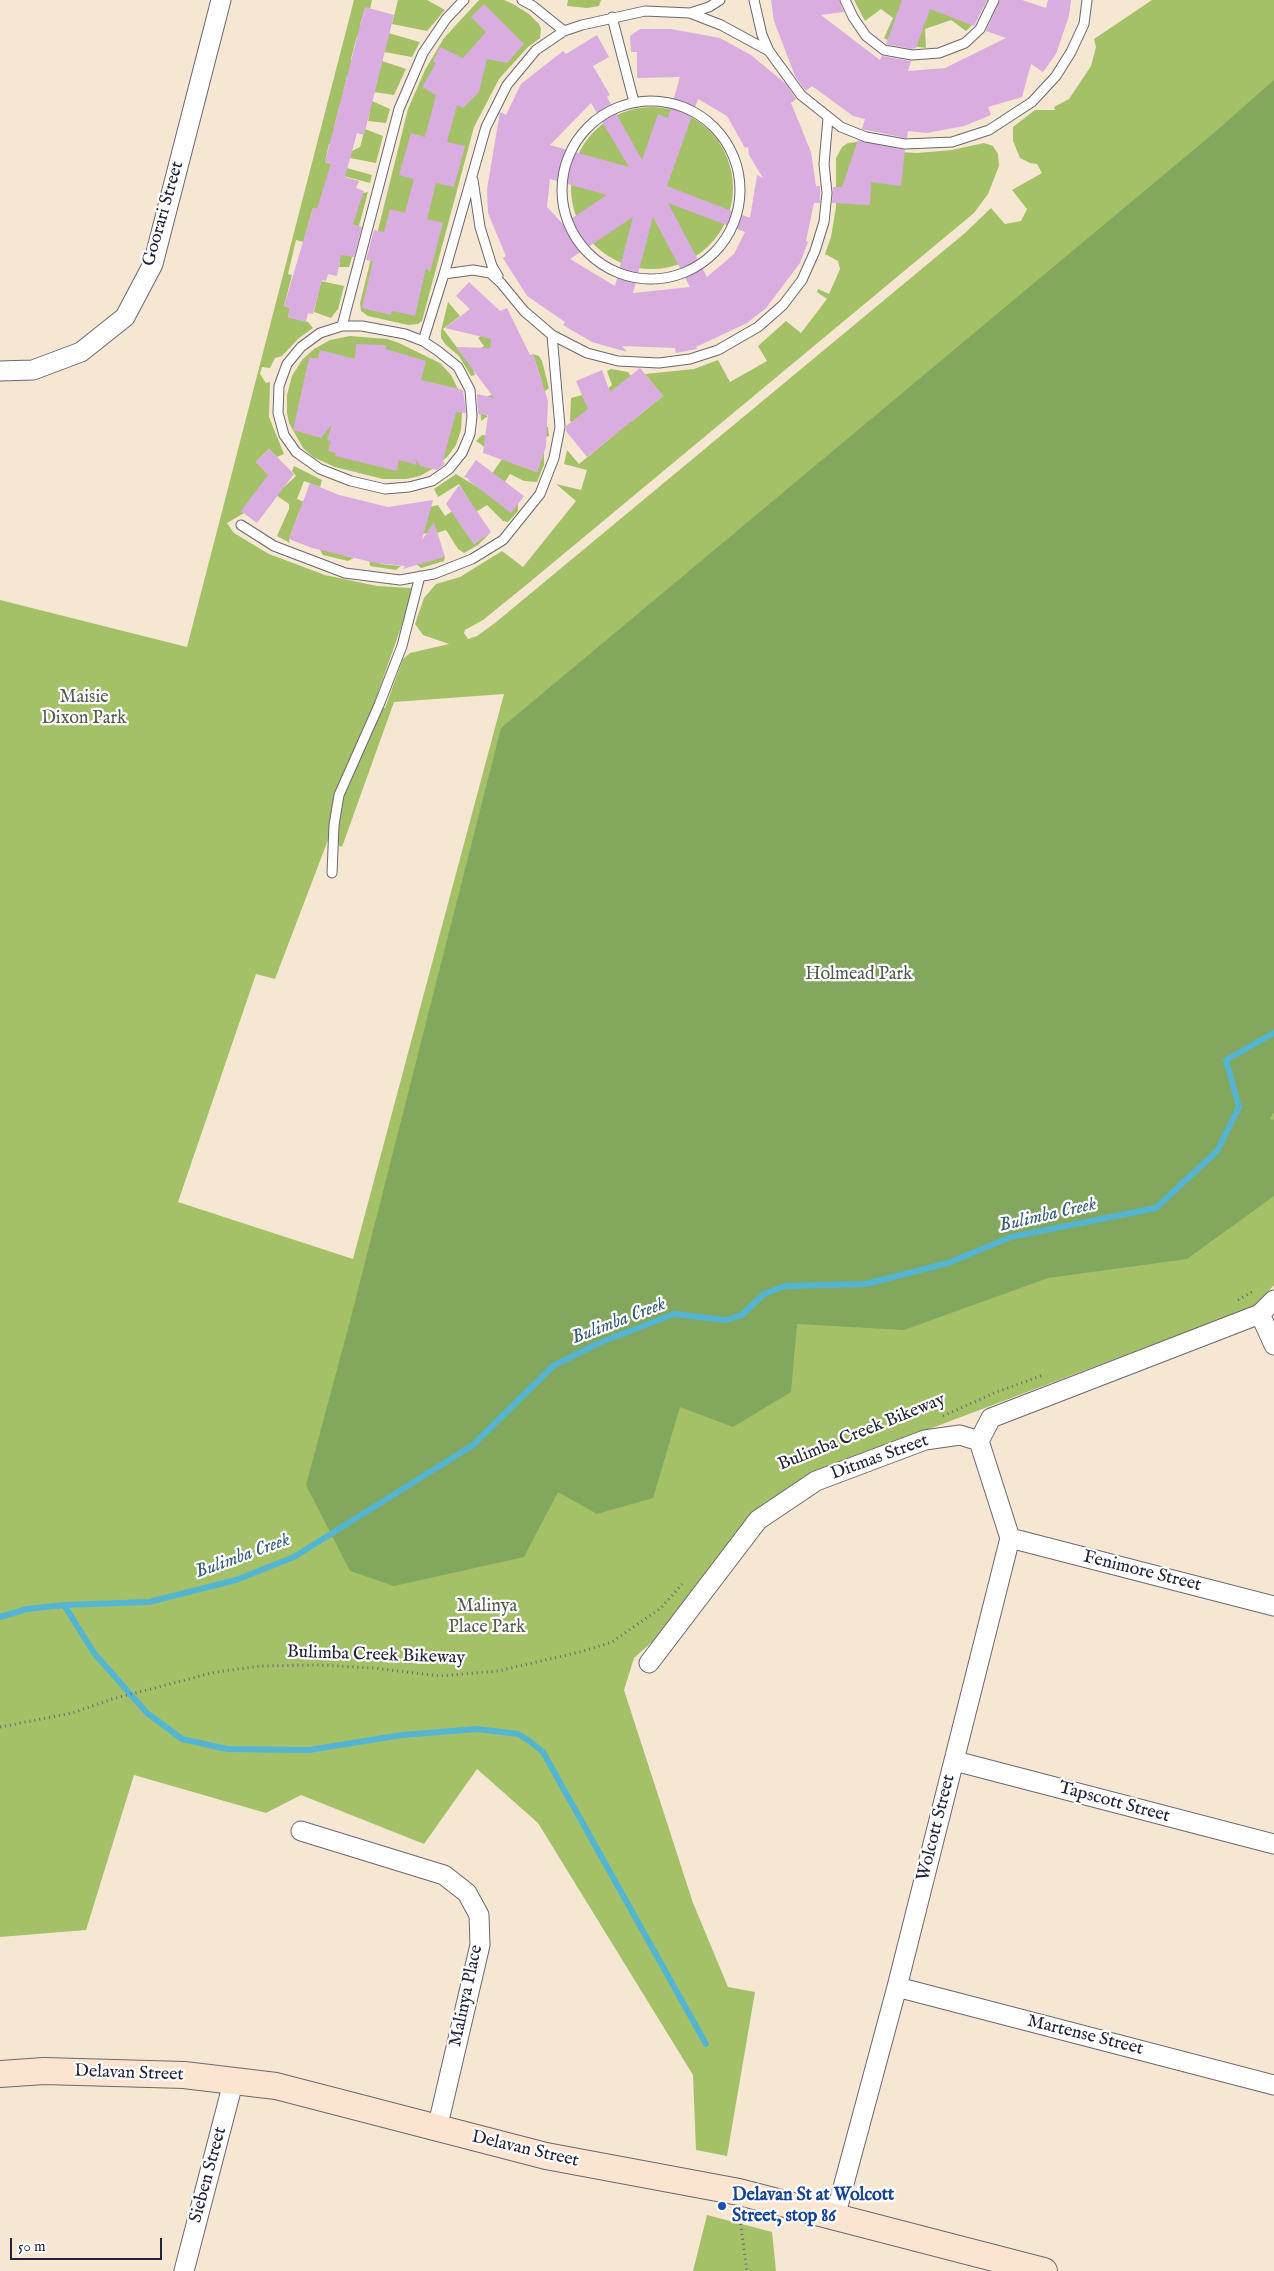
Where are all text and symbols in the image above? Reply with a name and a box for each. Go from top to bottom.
street label: Goorari Street [139,159,189,269]
park label: Maisie Dixon Park [41,687,127,730]
park label: Holmead Park [805,964,913,986]
water label: Bulimba Creek [997,1194,1099,1238]
water label: Bulimba Creek [569,1294,669,1350]
street label: Bulimba Creek Bikeway [775,1390,949,1476]
street label: Ditmas Street [828,1430,932,1486]
water label: Bulimba Creek [193,1529,293,1585]
street label: Fenimore Street [1081,1547,1203,1597]
park label: Malinya Place Park [448,1596,526,1638]
street label: Bulimba Creek Bikeway [286,1642,466,1670]
street label: Wolcott Street [913,1772,961,1884]
street label: Tapscott Street [1056,1778,1172,1828]
street label: Malinya Place [446,1943,488,2049]
street label: Martense Street [1025,2011,1145,2061]
street label: Delavan Street [74,2061,184,2087]
street label: Sieben Street [186,2125,232,2225]
street label: Delavan Street [469,2127,581,2173]
place label: Delavan St at Wolcott Street, stop 86 [732,2185,894,2228]
marker: Delavan St at Wolcott Street, stop 86 [716,2200,728,2212]
scale bar [12,2228,165,2260]
text: 50 m [18,2237,46,2256]

